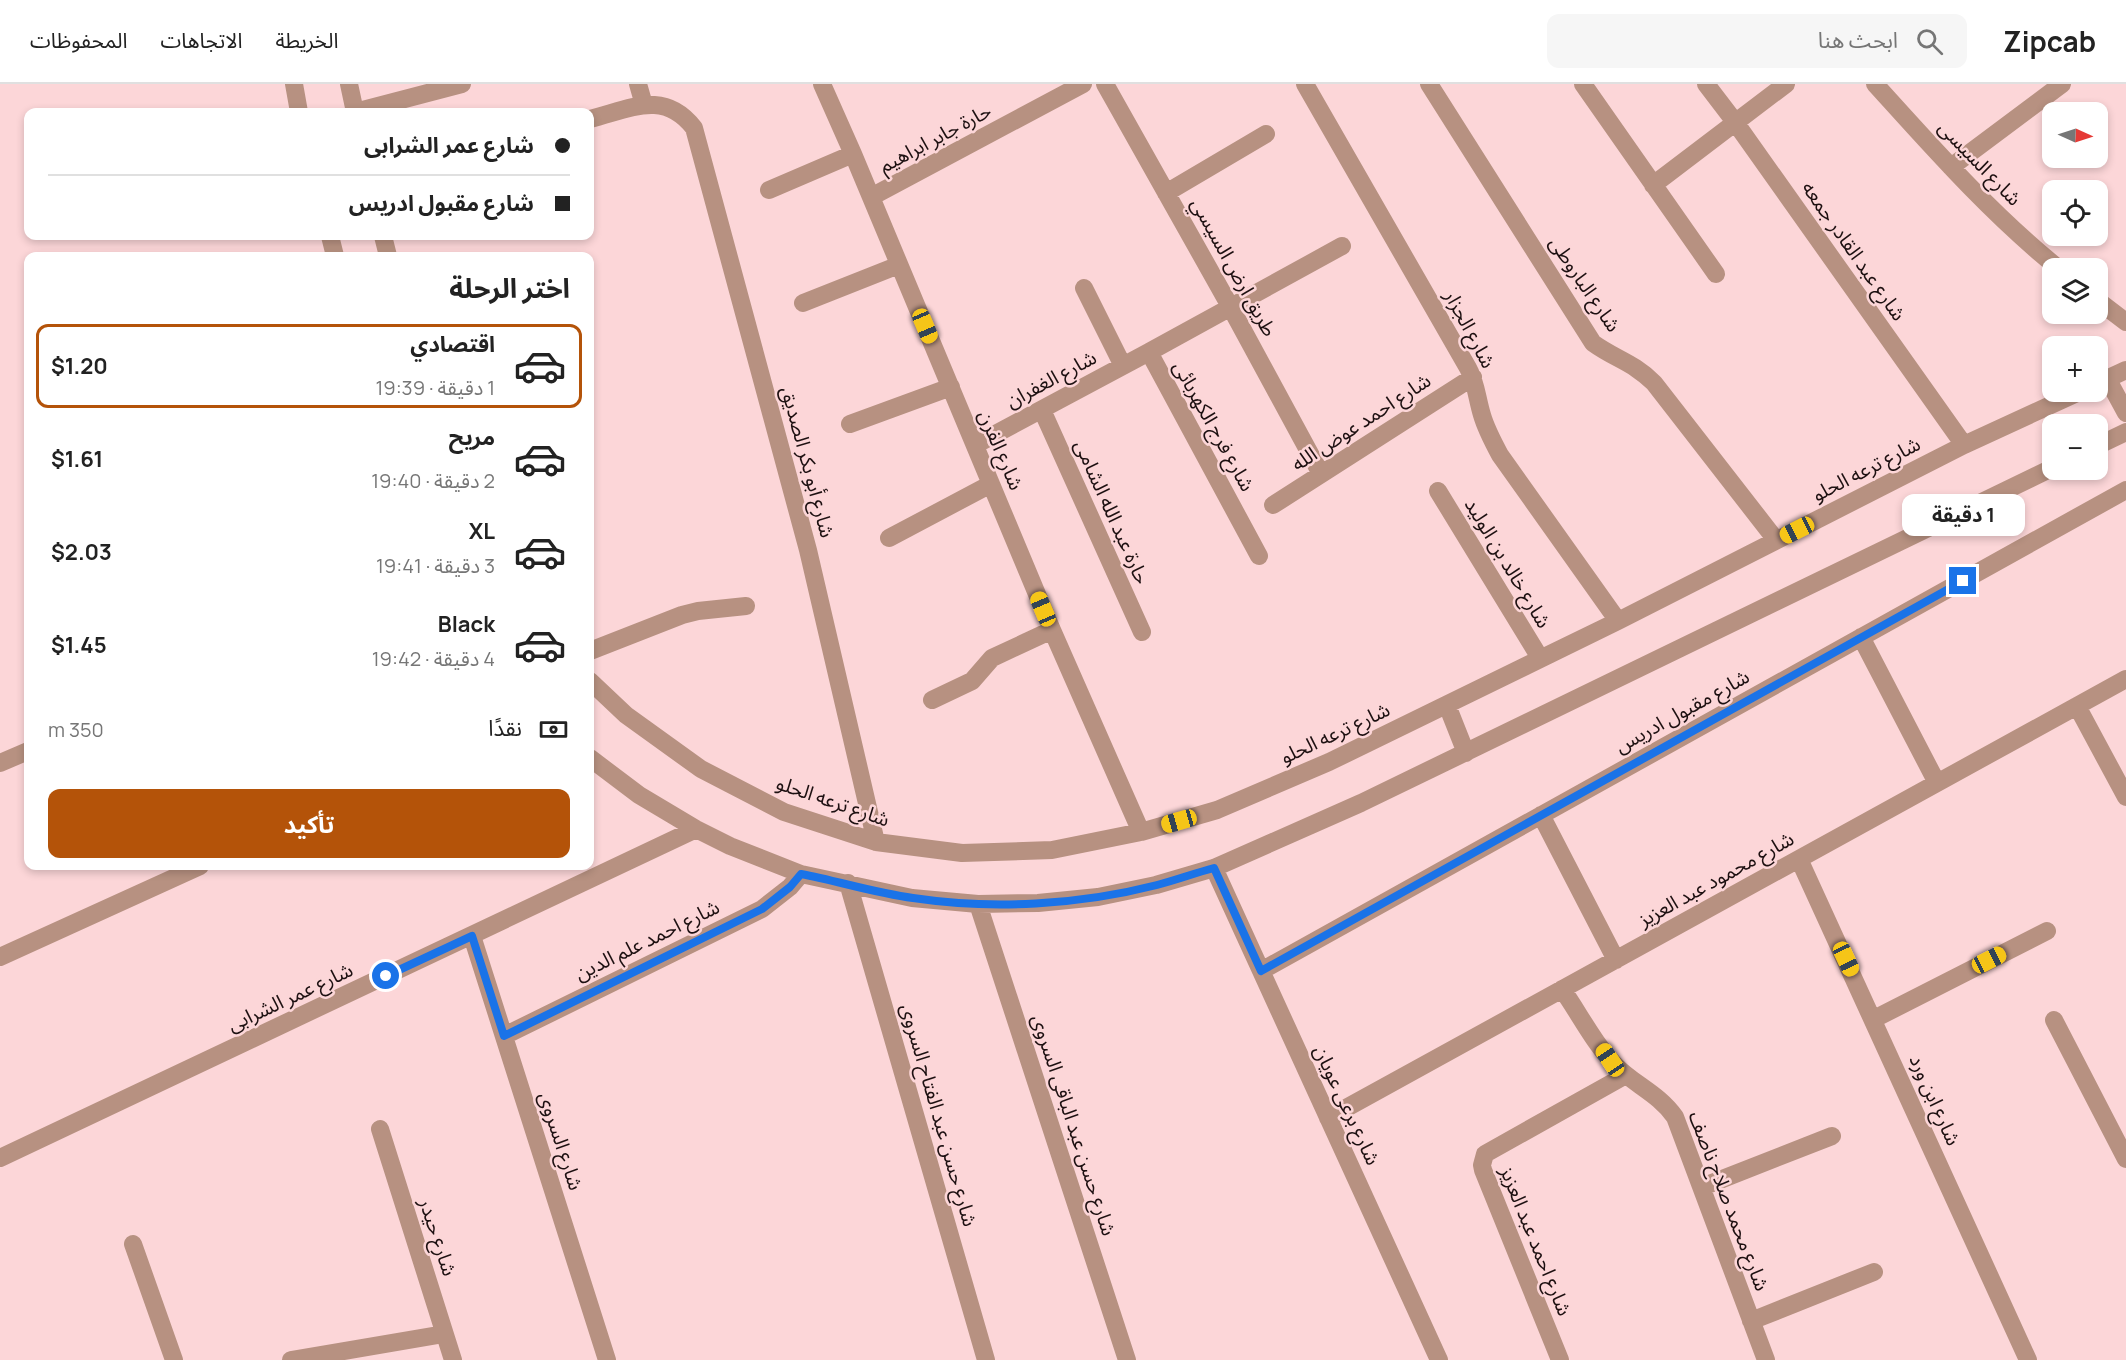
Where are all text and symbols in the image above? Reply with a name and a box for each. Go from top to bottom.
search box [1547,14,1967,68]
text: Zipcab [2003,22,2096,60]
text: ابحث هنا [1818,25,1898,55]
icon: search [1913,25,1946,58]
text: المحفوظات [30,26,127,54]
text: الاتجاهات [160,26,242,54]
text: الخريطة [275,26,338,54]
street label: حارة جابر ابراهيم [874,97,997,180]
north arrow [2042,102,2108,168]
map controls [2042,102,2108,480]
street label: شارع السيسى [1931,114,2028,213]
text: شارع عمر الشرابى [364,130,534,160]
street label: شارع عبد القادر جمعه [1795,176,1913,327]
button: locate [2042,180,2108,246]
text: شارع مقبول ادريس [349,188,534,218]
street label: طريق ارض السيسي [1183,193,1284,342]
street label: شارع الباروطى [1542,231,1627,338]
button: layers [2042,258,2108,324]
text: اختر الرحلة [449,269,570,306]
street label: شارع الجزار [1436,284,1502,374]
car [910,306,940,346]
text: اقتصادي [410,329,495,359]
button: + [2042,336,2108,402]
icon: car [513,339,567,393]
street label: شارع الغفران [1001,343,1102,416]
text: $1.20 [51,351,108,381]
street label: شارع فرج الكهربائى [1166,356,1262,497]
street label: شارع احمد عوض الله [1286,366,1437,478]
text: 1 دقيقة · 19:39 [375,374,495,401]
street label: شارع أبو بكر الصديق [773,383,842,541]
street label: شارع الفرن [971,406,1030,495]
button: − [2042,414,2108,480]
text: مريح [449,422,495,452]
street label: شارع ترعه الحلو [1807,430,1926,509]
icon: car [513,432,567,486]
street label: حارة عبد الله الشامى [1069,435,1156,588]
text: $1.61 [51,444,103,474]
text: 2 دقيقة · 19:40 [371,467,495,494]
street label: شارع خالد بن الوليد [1457,493,1558,634]
callout: 1 دقيقة [1902,494,2024,536]
text: 1 دقيقة [1932,501,1995,528]
car [1777,514,1817,546]
text: XL [469,516,495,546]
icon: car [513,525,567,579]
text: $2.03 [51,537,112,567]
text: 3 دقيقة · 19:41 [376,552,495,579]
route end [1949,567,1976,594]
car [1028,589,1058,629]
text: Black [438,609,495,639]
icon: car [513,618,567,672]
text: $1.45 [51,630,107,660]
text: 4 دقيقة · 19:42 [372,645,495,672]
street label: شارع مقبول ادريس [1610,662,1755,760]
street label: شارع ترعه الحلو [1275,695,1395,772]
text: نقدًا [488,713,522,743]
icon: cash [537,713,570,746]
text: 350 m [48,716,104,743]
street label: شارع ترعه الحلو [772,769,893,834]
button: تأكيد [48,789,570,858]
car [1159,807,1199,835]
street label: شارع محمود عبد العزيز [1632,825,1799,935]
street label: شارع احمد علم الدين [570,893,725,988]
car [1830,939,1862,979]
car [1969,944,2009,976]
street label: شارع عمر الشرابى [223,956,358,1039]
route start [372,962,399,989]
street label: شارع حسن عبد الفتاح السروى [893,1000,984,1230]
street label: شارع حسن عبد الباقى السروى [1024,1011,1123,1240]
street label: شارع برعى عويان [1306,1040,1387,1170]
car [1592,1040,1628,1080]
street label: شارع ابن ورد [1902,1050,1968,1150]
street label: شارع السروى [531,1088,590,1194]
street label: شارع محمد صلاح ناصف [1681,1107,1776,1295]
street label: شارع احمد عبد العزيز [1492,1161,1579,1320]
street label: شارع حيدر [411,1194,464,1280]

